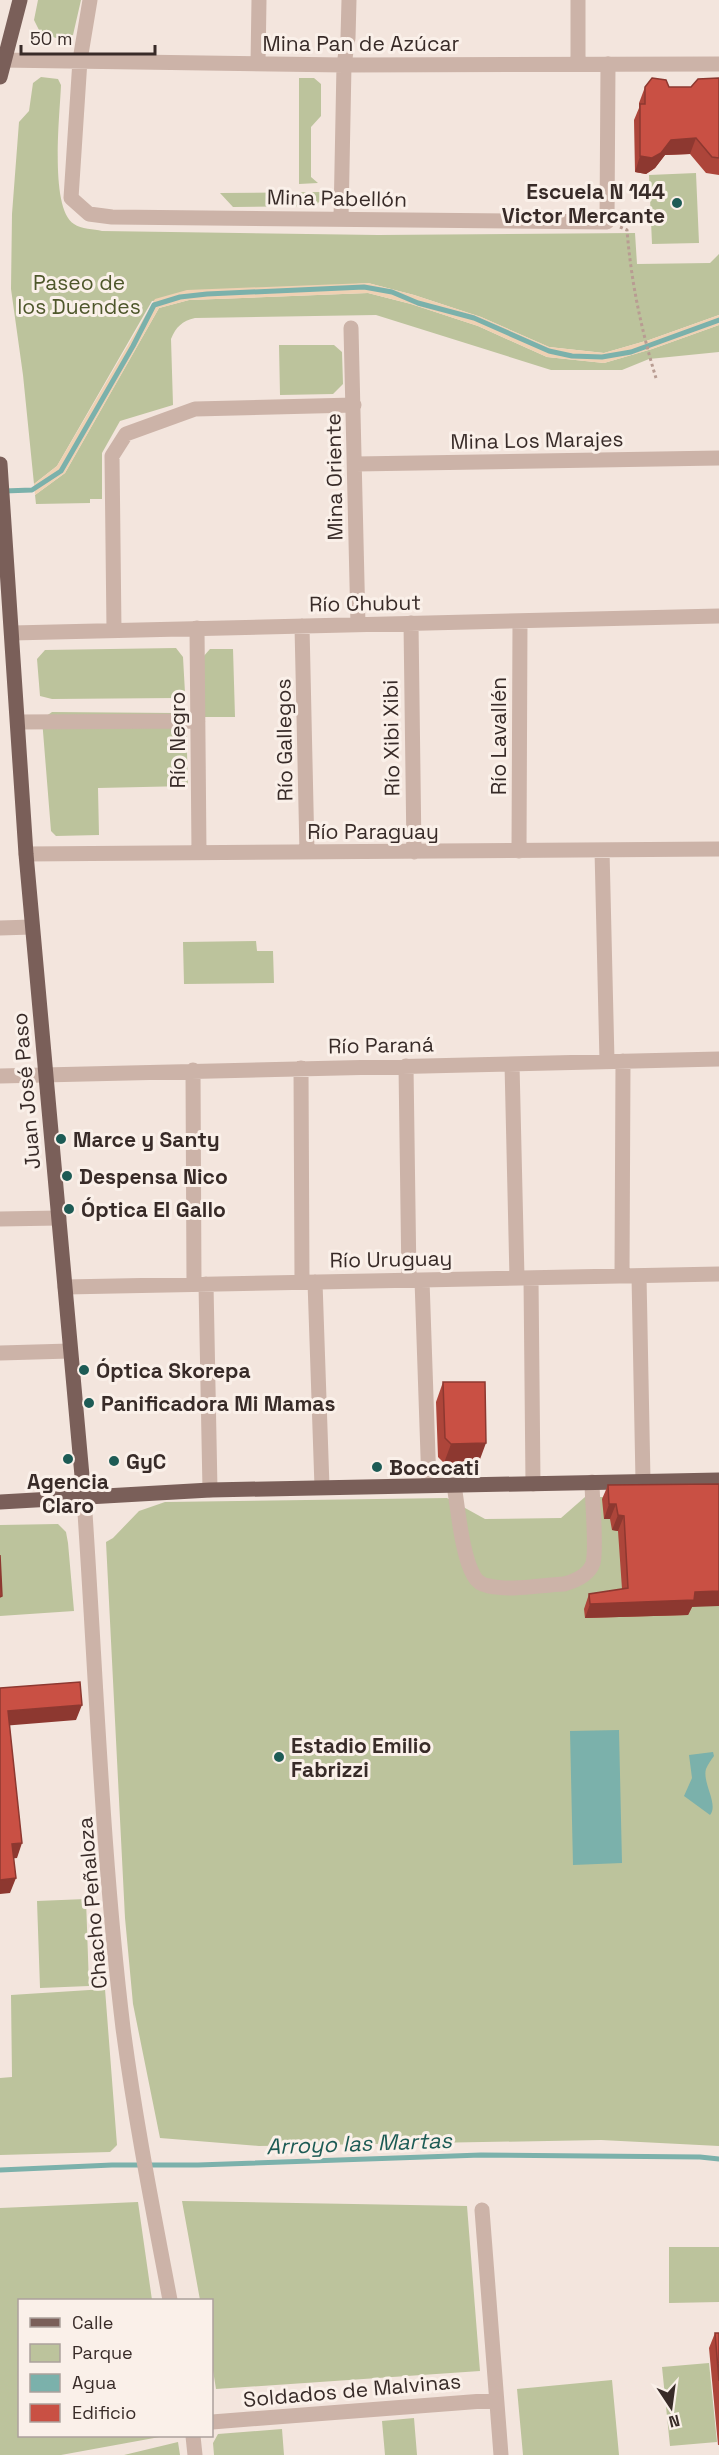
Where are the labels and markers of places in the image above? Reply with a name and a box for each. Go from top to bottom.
place label: Escuela N 144 Victor Mercante [502,178,665,229]
marker: Escuela N 144 Victor Mercante [670,196,684,210]
place label: Marce y Santy [73,1126,220,1153]
marker: Marce y Santy [54,1132,68,1146]
place label: Despensa Nico [79,1163,228,1190]
marker: Despensa Nico [60,1169,74,1183]
place label: Óptica El Gallo [81,1196,226,1223]
marker: Óptica El Gallo [62,1202,76,1216]
place label: Óptica Skorepa [96,1357,251,1384]
marker: Óptica Skorepa [77,1363,91,1377]
place label: Panificadora Mi Mamas [101,1390,335,1417]
marker: Panificadora Mi Mamas [82,1396,96,1410]
place label: GyC [126,1448,166,1475]
marker: Agencia Claro [61,1452,75,1466]
marker: GyC [107,1454,121,1468]
place label: Bocccati [389,1454,479,1481]
marker: Bocccati [370,1460,384,1474]
place label: Agencia Claro [27,1468,109,1519]
place label: Estadio Emilio Fabrizzi [291,1732,431,1783]
marker: Estadio Emilio Fabrizzi [272,1750,286,1764]

